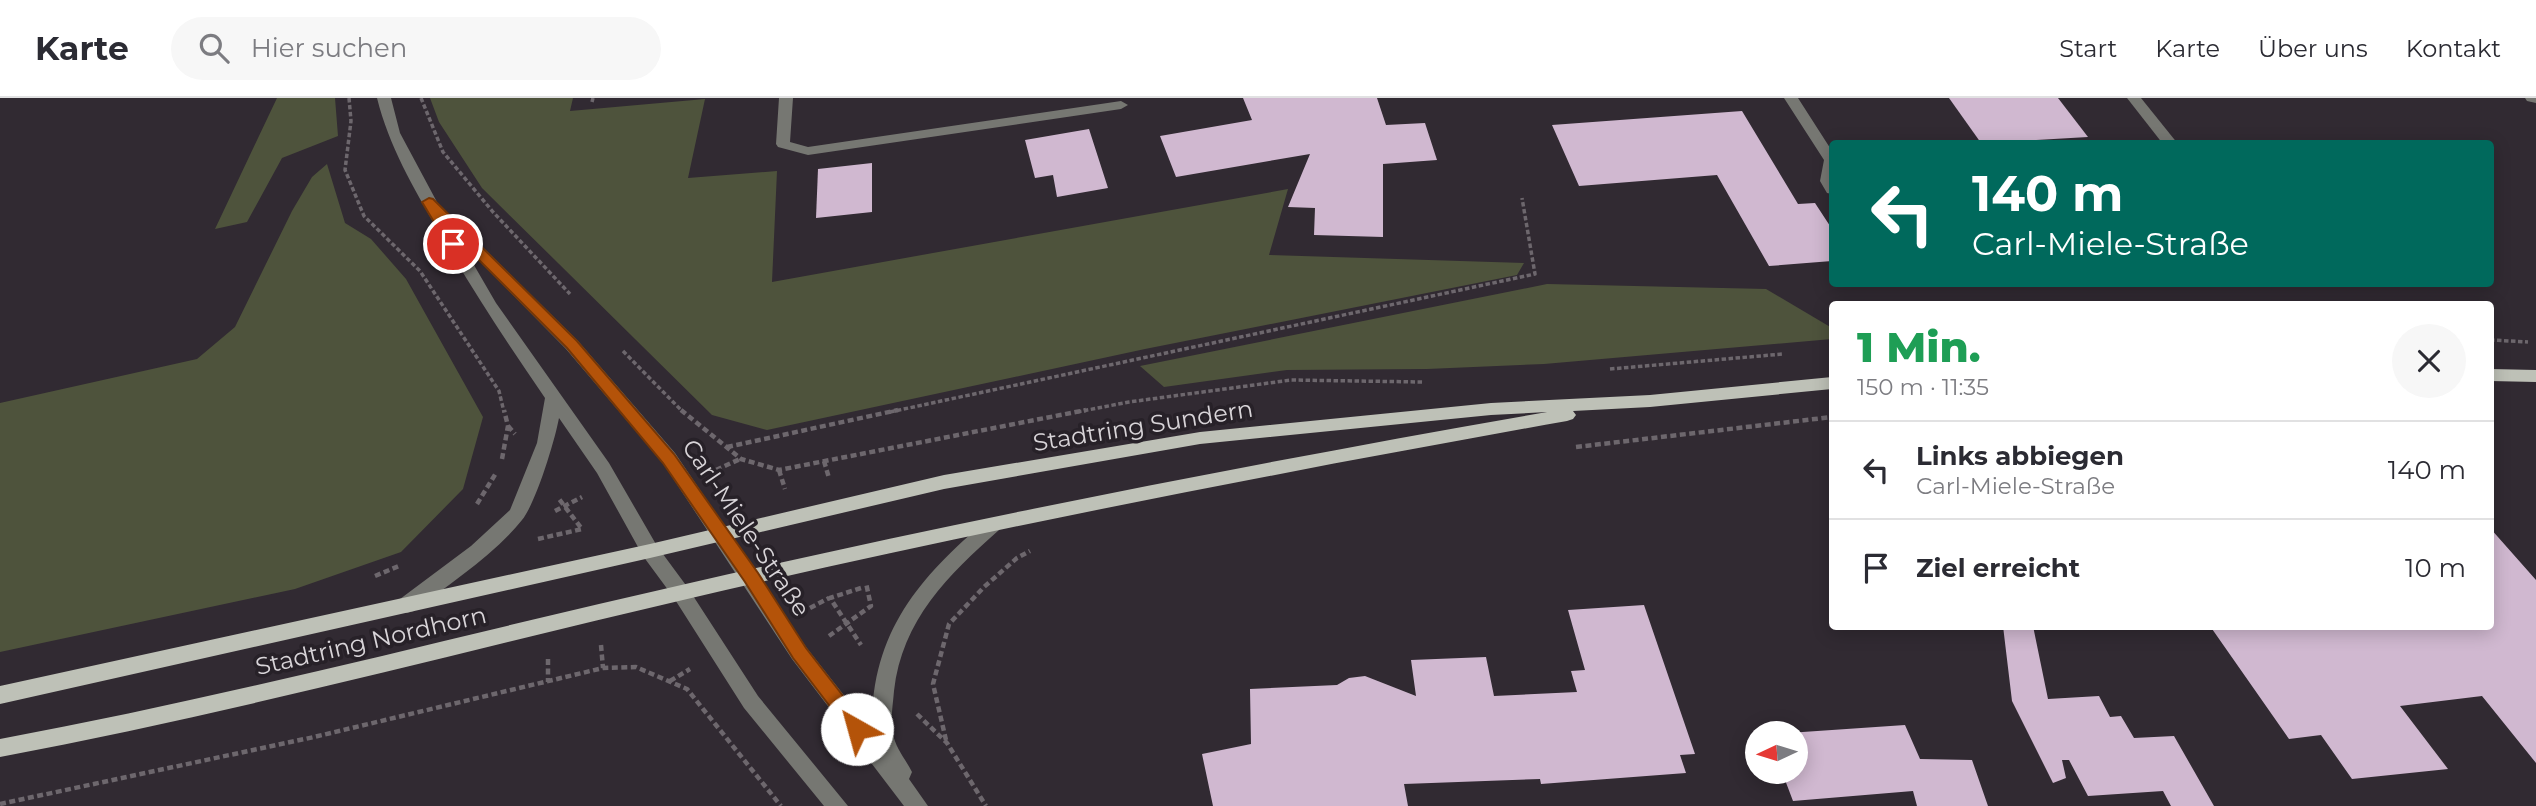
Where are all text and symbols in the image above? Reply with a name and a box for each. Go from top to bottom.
search box [171,17,661,80]
text: Karte [35,28,129,68]
icon: search [195,29,233,67]
text: Hier suchen [251,32,407,64]
text: Start [2059,34,2117,63]
text: Karte [2155,34,2220,63]
text: Über uns [2258,34,2368,63]
text: Kontakt [2406,34,2501,63]
text: 140 m [1972,164,2124,223]
icon: left [1857,168,1948,259]
pin [423,214,483,274]
text: Carl-Miele-Straße [1972,224,2249,263]
icon: arrive [434,225,472,263]
text: 1 Min. [1857,321,1981,373]
button: close [2392,324,2466,398]
text: 150 m · 11:35 [1857,373,1989,401]
street label: Stadtring Sundern [1031,394,1255,457]
street label: Carl-Miele-Straße [676,434,817,622]
text: Links abbiegen [1916,440,2124,472]
icon: left [1857,451,1895,489]
text: 140 m [2388,454,2466,486]
text: Carl-Miele-Straße [1916,472,2115,500]
icon: arrive [1857,549,1895,587]
text: Ziel erreicht [1916,552,2080,584]
text: 10 m [2405,552,2466,584]
street label: Stadtring Nordhorn [253,600,489,681]
position arrow [820,692,894,766]
north arrow [1745,721,1808,784]
map controls [1745,721,1808,784]

